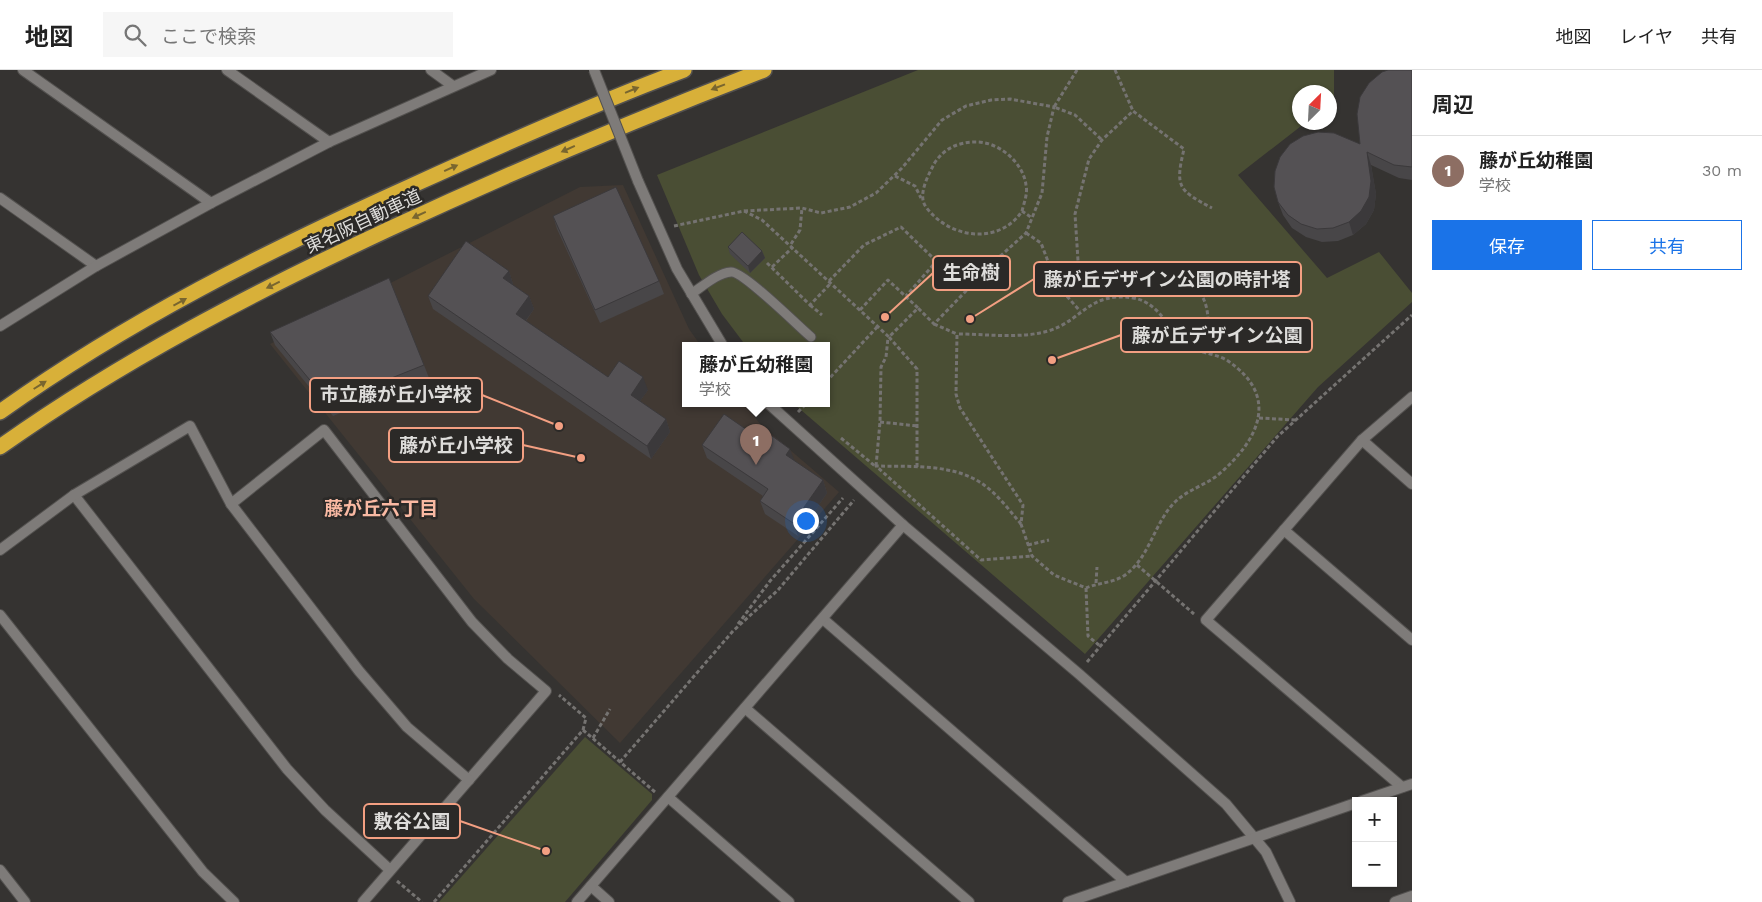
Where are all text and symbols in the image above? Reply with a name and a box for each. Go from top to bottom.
search box [103,12,453,57]
icon: search [121,21,149,49]
text: 地図 [25,23,73,51]
text: ここで検索 [161,25,256,48]
text: 地図 [1556,26,1592,47]
text: レイヤ [1620,26,1673,47]
text: 共有 [1701,26,1737,47]
one-way arrow [711,84,725,92]
north arrow [1292,85,1337,130]
one-way arrow [625,86,640,94]
text: 周辺 [1432,92,1474,117]
one-way arrow [561,146,575,154]
text: 藤が丘幼稚園 [1479,149,1593,172]
text: 1 [1445,161,1451,180]
text: 30 m [1702,161,1742,180]
one-way arrow [444,163,458,171]
text: 学校 [1479,176,1511,195]
street label: 東名阪自動車道 [301,185,425,257]
one-way arrow [412,211,426,219]
button: 保存 [1432,220,1582,270]
button: 共有 [1592,220,1742,270]
callout: 生命樹 [933,256,1010,290]
text: 生命樹 [942,261,1000,284]
callout: 藤が丘デザイン公園の時計塔 [1034,262,1301,296]
text: 藤が丘デザイン公園の時計塔 [1043,268,1291,291]
one-way arrow [266,281,280,289]
one-way arrow [173,297,186,306]
callout: 藤が丘デザイン公園 [1121,318,1312,352]
text: 藤が丘デザイン公園 [1131,324,1303,347]
popup [682,342,830,407]
text: 藤が丘幼稚園 [699,353,813,376]
callout: 市立藤が丘小学校 [310,378,482,412]
one-way arrow [34,380,47,390]
text: 学校 [699,380,731,399]
text: 市立藤が丘小学校 [320,383,472,406]
pin: 1 [740,424,772,465]
callout: 藤が丘小学校 [389,428,523,462]
text: 藤が丘小学校 [399,434,513,457]
district label: 藤が丘六丁目 [324,497,438,520]
your location [793,508,819,534]
map controls [1352,797,1397,887]
button: + [1352,797,1397,842]
callout: 敷谷公園 [364,804,460,838]
text: 敷谷公園 [374,810,450,833]
button: − [1352,842,1397,887]

